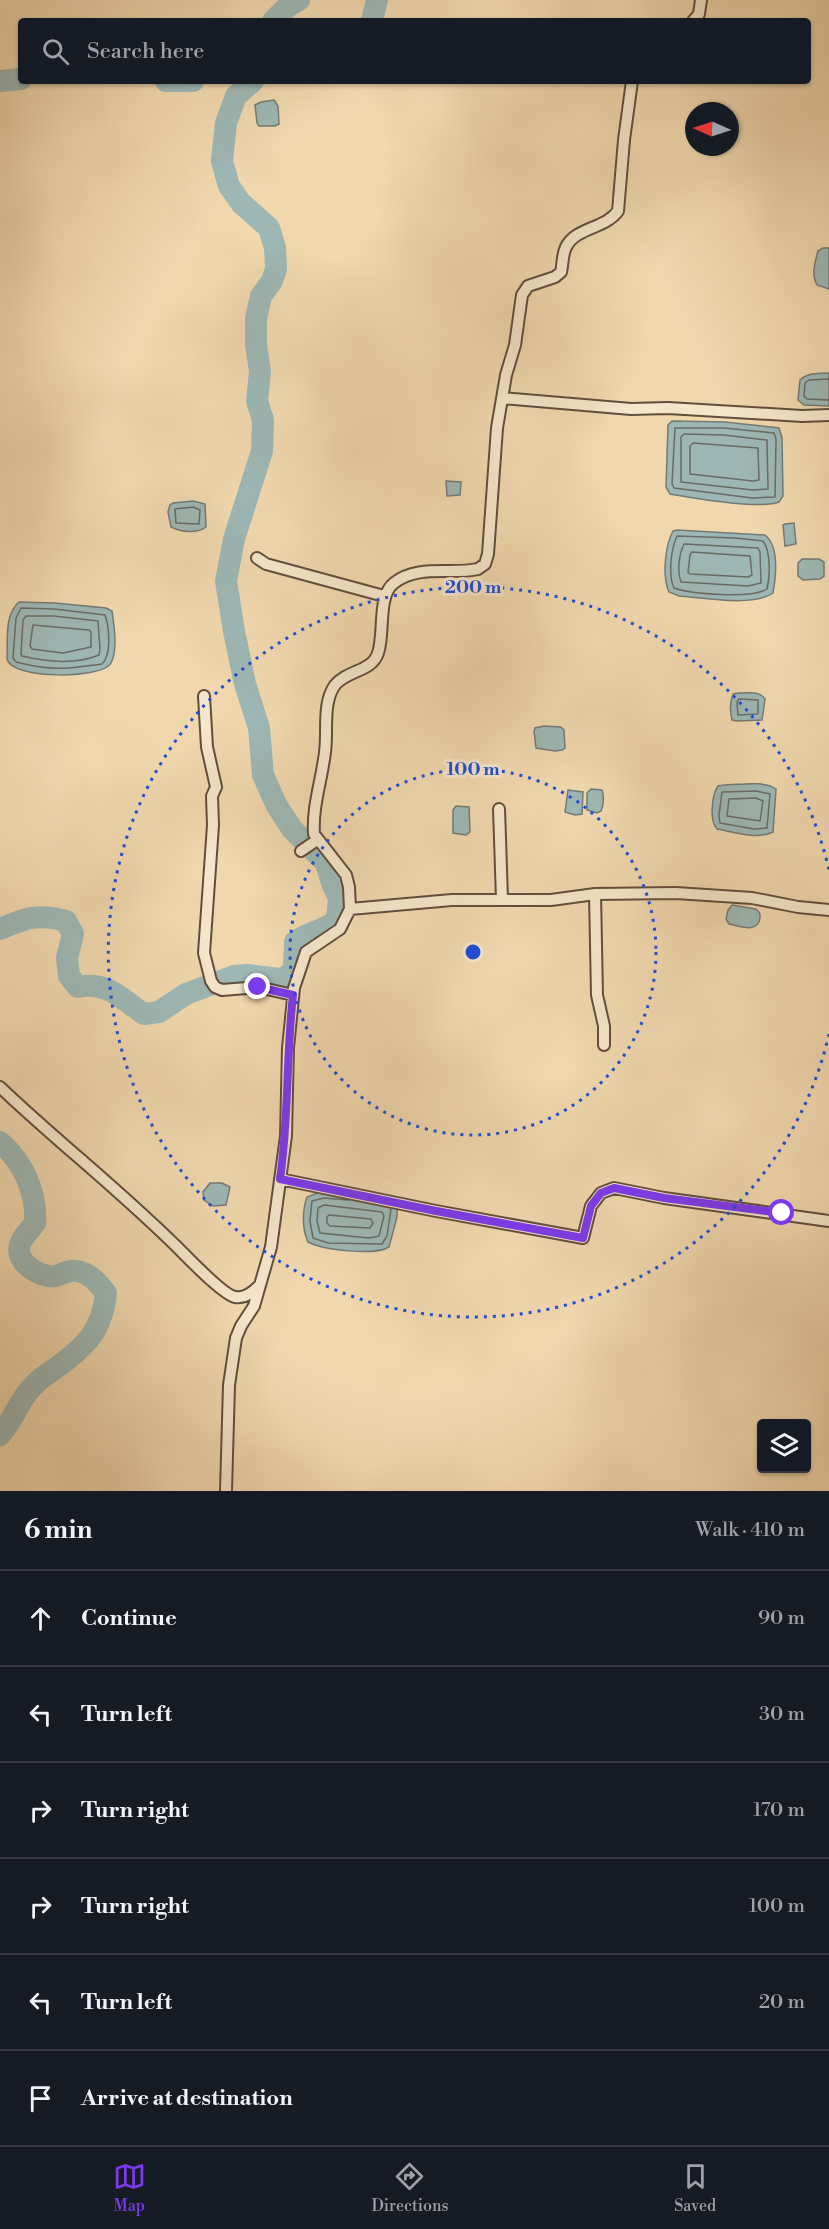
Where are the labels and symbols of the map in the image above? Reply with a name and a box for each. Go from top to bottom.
north arrow [685,102,739,156]
text: 200 m [445,576,502,599]
text: 100 m [446,758,500,781]
centre of rings [463,942,483,962]
route end [244,973,270,999]
route start [768,1199,794,1225]

